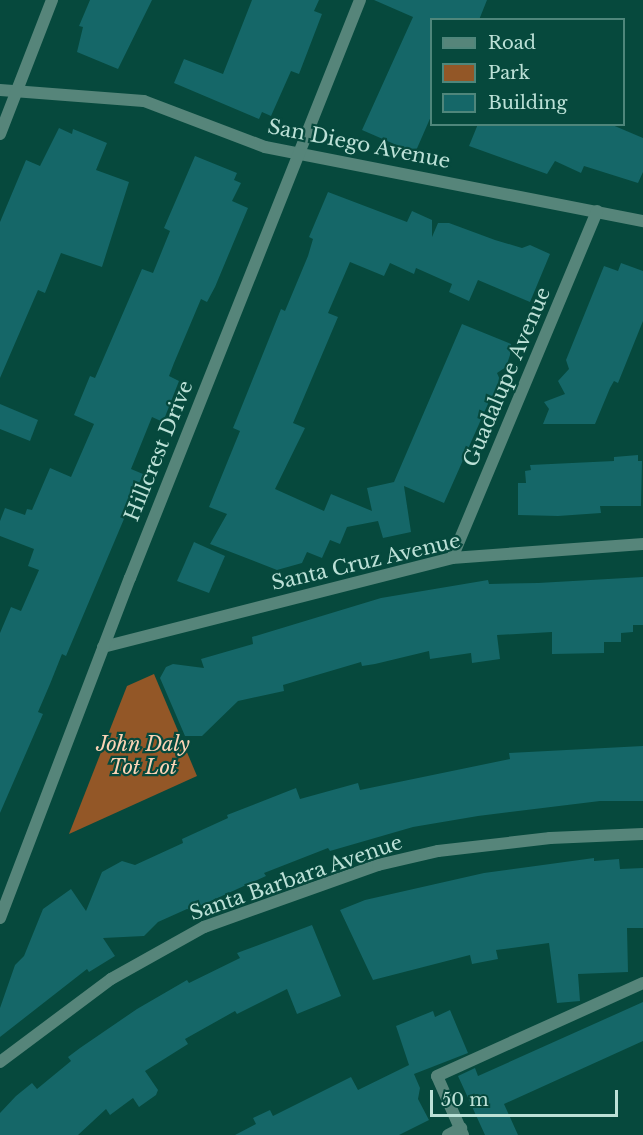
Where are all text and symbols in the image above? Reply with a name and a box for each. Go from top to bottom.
legend [430,18,625,126]
text: Road [488,32,536,54]
text: Park [488,62,530,84]
text: Building [488,92,567,114]
street label: San Diego Avenue [265,114,453,174]
street label: Guadalupe Avenue [458,283,556,471]
street label: Hillcrest Drive [120,377,198,525]
street label: Santa Cruz Avenue [269,528,463,596]
park label: John Daly Tot Lot [96,732,190,779]
street label: Santa Barbara Avenue [186,830,406,926]
scale bar [433,1078,620,1116]
text: 50 m [441,1089,489,1111]

